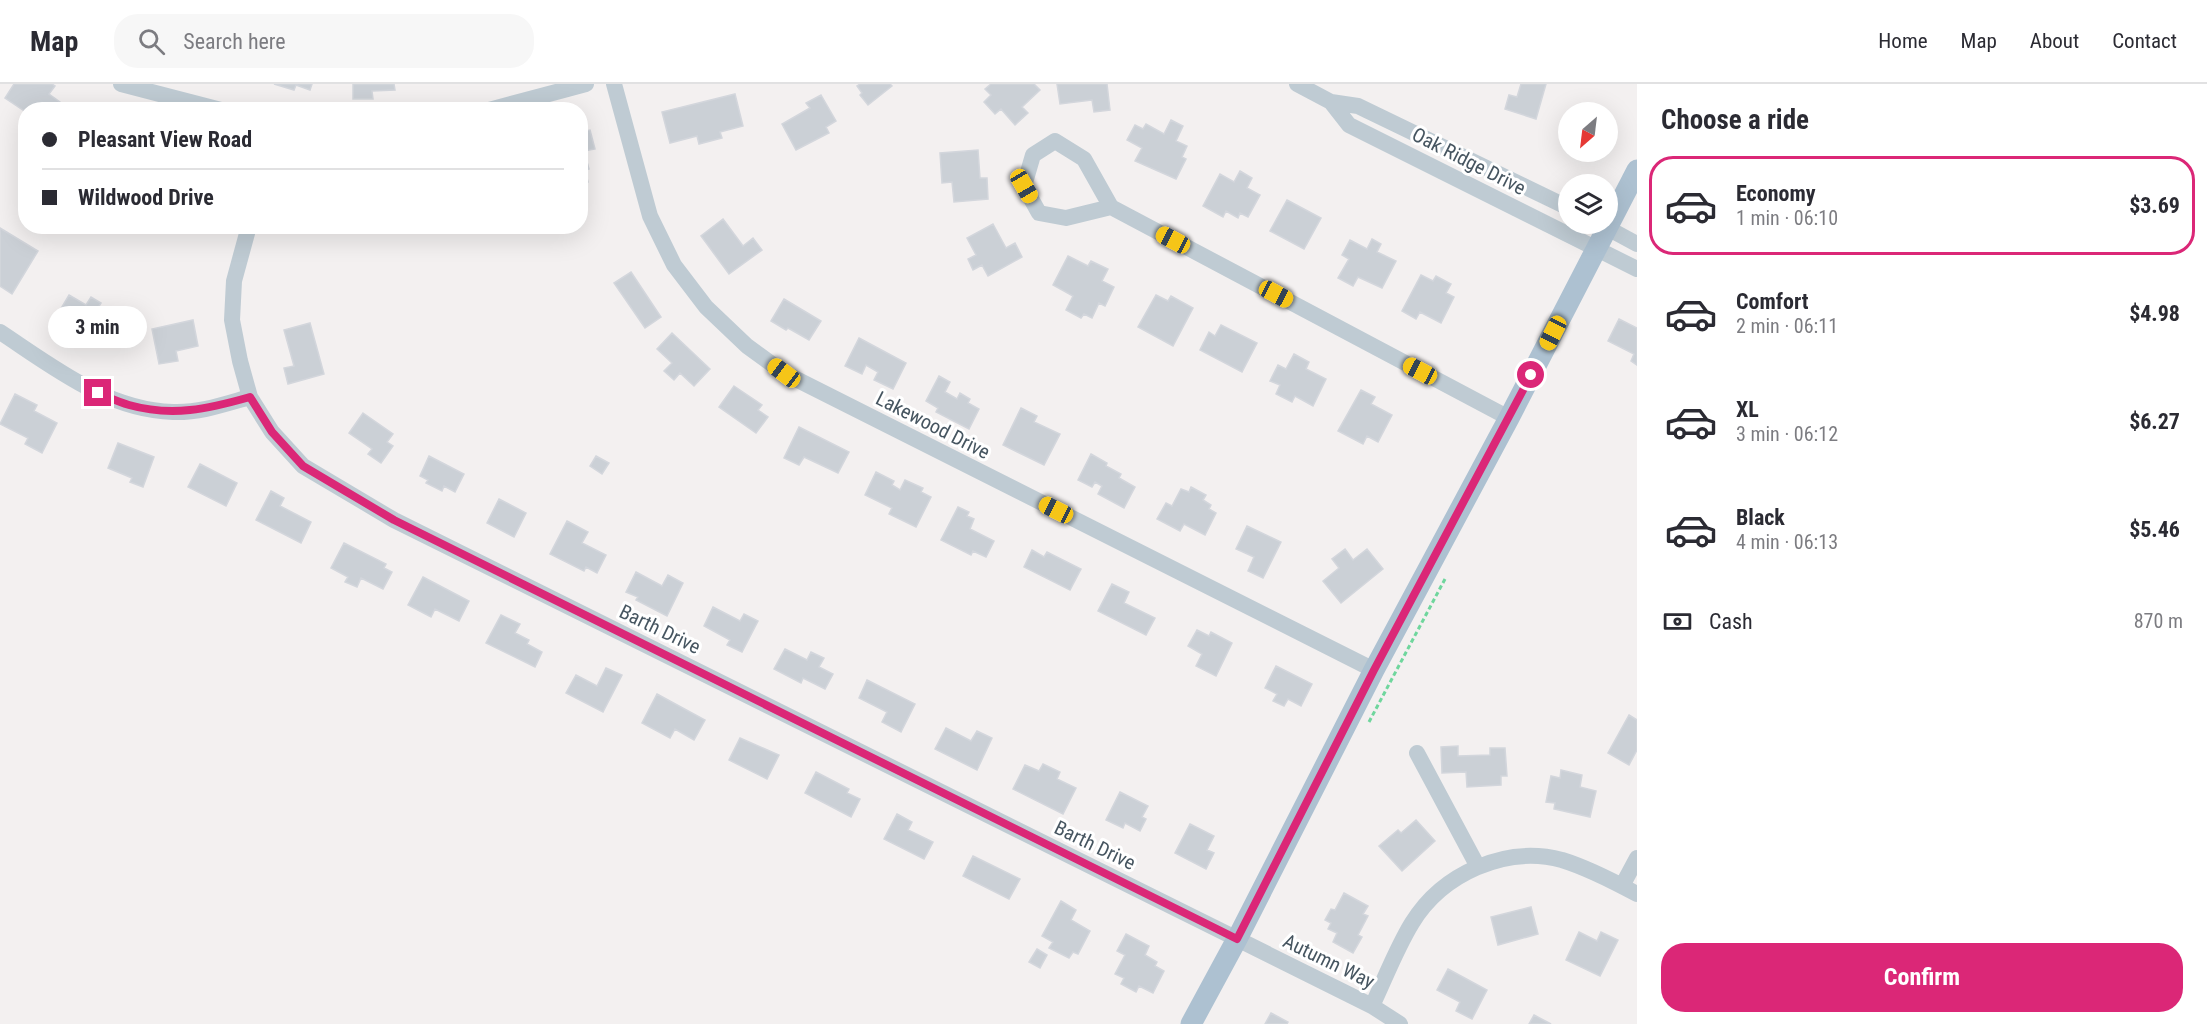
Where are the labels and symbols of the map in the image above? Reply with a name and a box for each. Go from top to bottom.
north arrow [1558,102,1618,162]
street label: Oak Ridge Drive [1408,122,1530,200]
car [1007,166,1041,206]
car [1153,224,1193,256]
car [1256,278,1296,310]
callout: 3 min [48,306,148,348]
car [1537,313,1569,353]
car [764,355,804,391]
car [1400,355,1440,387]
route start [1517,361,1544,388]
route end [84,379,111,406]
street label: Lakewood Drive [872,386,994,464]
car [1036,494,1076,526]
street label: Barth Drive [616,599,704,659]
street label: Barth Drive [1051,815,1139,875]
street label: Autumn Way [1279,929,1379,993]

